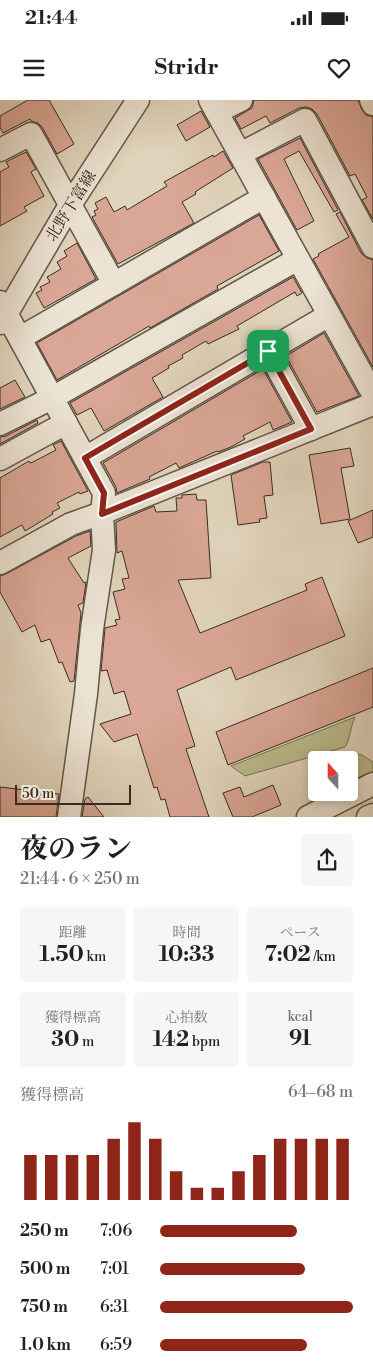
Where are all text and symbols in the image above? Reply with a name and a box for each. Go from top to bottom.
text: 21:44 [25,6,77,30]
icon: menu [20,54,48,82]
text: Stridr [154,54,219,81]
icon: heart [325,54,353,82]
street label: 北野下富線 [41,167,101,245]
pin [247,330,289,372]
icon: arrive [254,337,282,365]
north arrow [308,751,358,801]
map controls [308,751,358,801]
scale bar [15,782,131,805]
text: 50 m [22,785,54,803]
text: 夜のラン [20,832,132,867]
button: share [301,834,353,886]
text: 21:44 · 6 × 250 m [20,869,140,889]
text: 距離 [59,924,87,942]
text: 時間 [172,924,200,942]
text: ペース [280,924,321,942]
text: 1.50 [39,942,84,968]
text: 10:33 [159,942,214,968]
text: 7:02 [264,942,311,968]
text: km [84,948,106,966]
text: /km [311,948,336,966]
text: kcal [287,1008,313,1026]
text: 獲得標高 [45,1009,101,1027]
text: 心拍数 [165,1009,207,1027]
text: 91 [289,1026,311,1052]
text: 30 [51,1027,79,1053]
text: 142 [153,1027,189,1053]
text: m [79,1033,94,1051]
text: bpm [189,1033,220,1051]
text: 64–68 m [288,1082,353,1102]
text: 獲得標高 [20,1085,84,1105]
text: 250 m [20,1221,69,1241]
text: 7:06 [100,1221,132,1241]
text: 500 m [20,1259,70,1279]
text: 7:01 [100,1259,129,1279]
text: 750 m [20,1297,68,1317]
text: 6:31 [100,1297,129,1317]
text: 1.0 km [20,1335,71,1355]
text: 6:59 [100,1335,132,1355]

